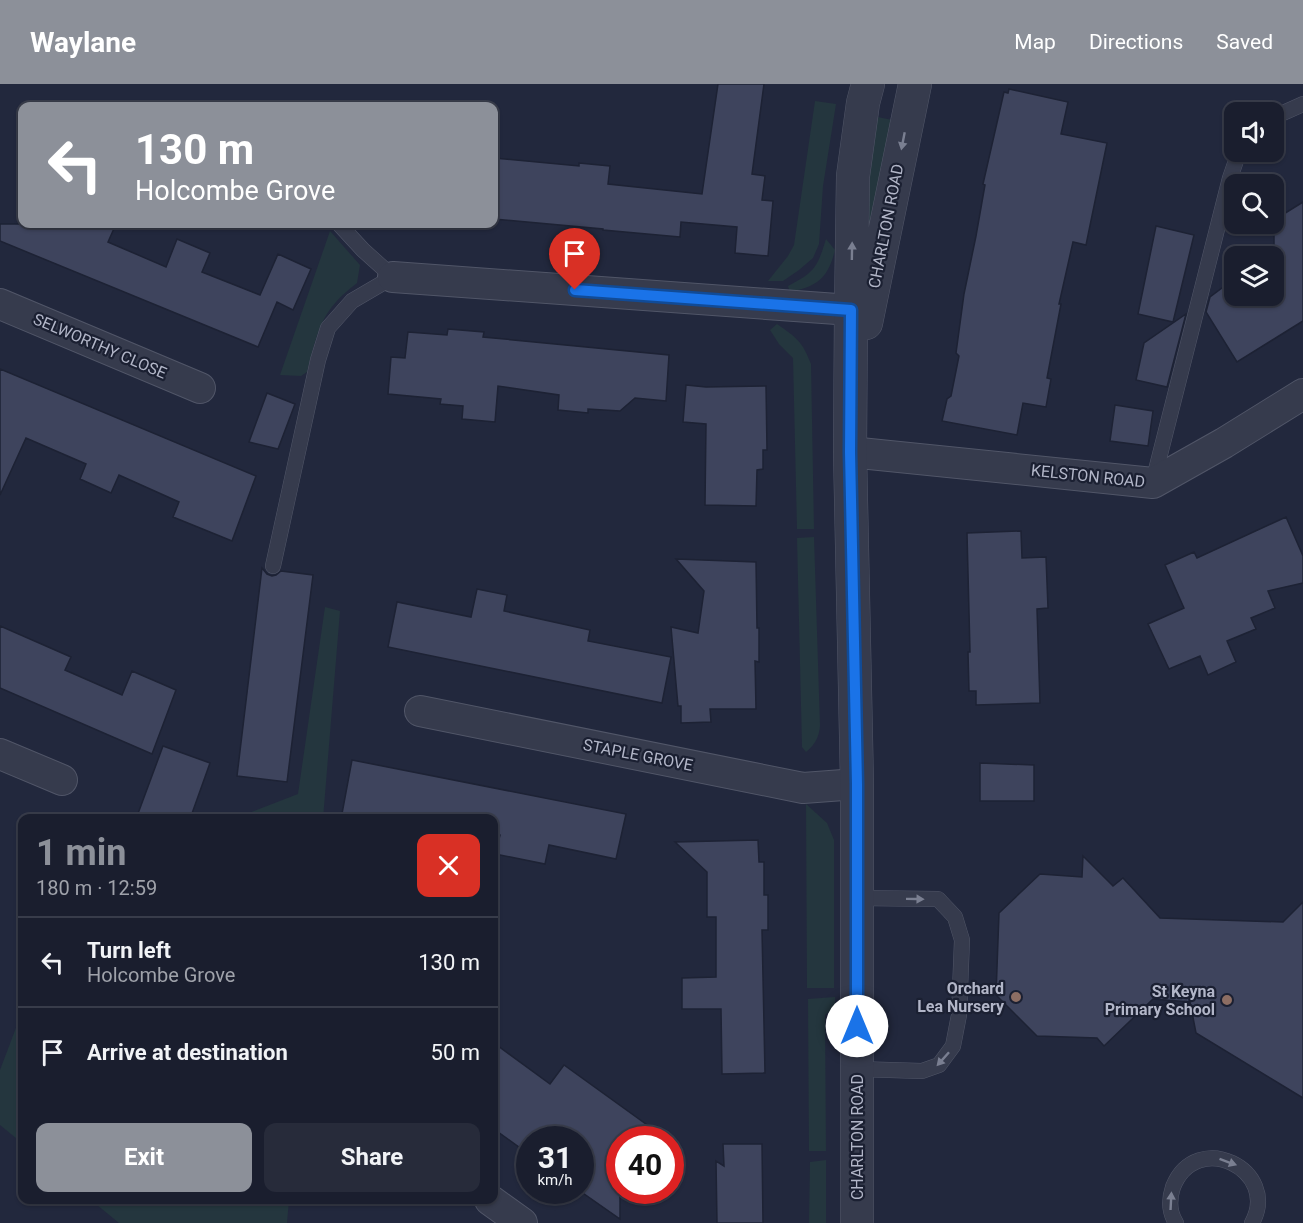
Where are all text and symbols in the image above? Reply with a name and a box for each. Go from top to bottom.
text: Waylane [30,26,136,59]
text: Map [1014,30,1056,54]
text: Directions [1089,30,1183,54]
text: Saved [1216,30,1273,54]
map controls [1224,102,1284,306]
button: sound [1224,102,1284,162]
text: 130 m [135,125,254,174]
icon: left [36,126,114,204]
one-way arrow [898,132,907,151]
street label: CHARLTON ROAD [865,162,907,290]
button: search [1224,174,1284,234]
text: Holcombe Grove [135,175,335,207]
pin [549,228,600,290]
icon: arrive [558,237,591,270]
one-way arrow [847,242,857,261]
button: layers [1224,246,1284,306]
street label: SELWORTHY CLOSE [30,309,170,383]
street label: KELSTON ROAD [1030,461,1146,491]
street label: STAPLE GROVE [581,735,695,775]
text: 1 min [36,832,127,874]
button: close [417,834,480,897]
text: 180 m · 12:59 [36,876,157,900]
one-way arrow [906,894,925,903]
text: Turn left [87,938,171,963]
icon: left [36,946,69,979]
text: 130 m [418,950,480,975]
text: Holcombe Grove [87,963,235,987]
place label: Orchard Lea Nursery [917,979,1005,1016]
place label: St Keyna Primary School [1105,982,1215,1019]
marker: Orchard Lea Nursery [1009,990,1023,1004]
marker: St Keyna Primary School [1220,993,1234,1007]
position arrow [825,994,889,1058]
icon: arrive [36,1036,69,1069]
text: Arrive at destination [87,1040,288,1065]
text: 50 m [431,1040,480,1065]
one-way arrow [936,1051,950,1066]
street label: CHARLTON ROAD [848,1074,867,1200]
button: Exit [36,1123,252,1192]
button: Share [264,1123,480,1192]
speed limit sign: 40 [606,1126,684,1204]
text: 31 [538,1140,572,1175]
one-way arrow [1219,1158,1237,1167]
text: km/h [537,1171,573,1189]
one-way arrow [1167,1191,1176,1210]

